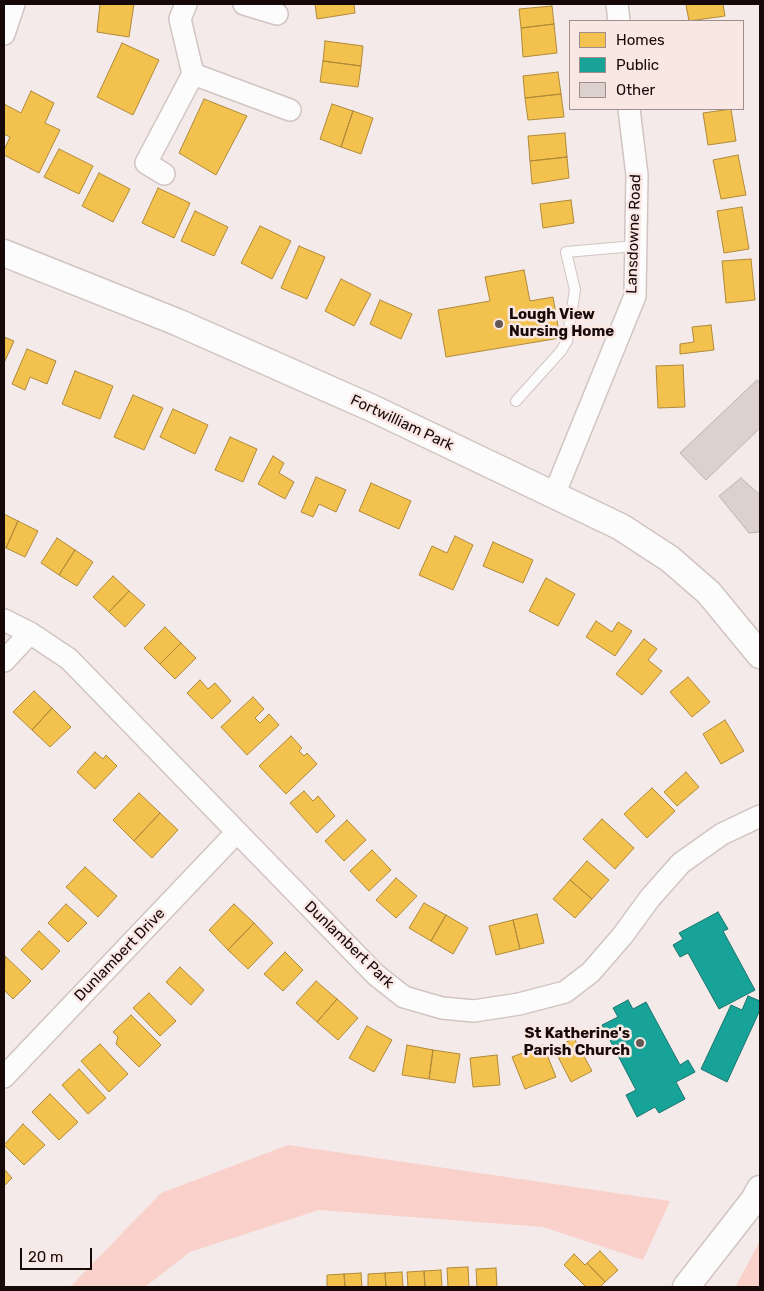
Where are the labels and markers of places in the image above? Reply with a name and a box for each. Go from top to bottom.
place label: Lough View Nursing Home [509,306,614,341]
marker: Lough View Nursing Home [493,318,505,330]
place label: St Katherine's Parish Church [524,1025,630,1060]
marker: St Katherine's Parish Church [634,1037,646,1049]

